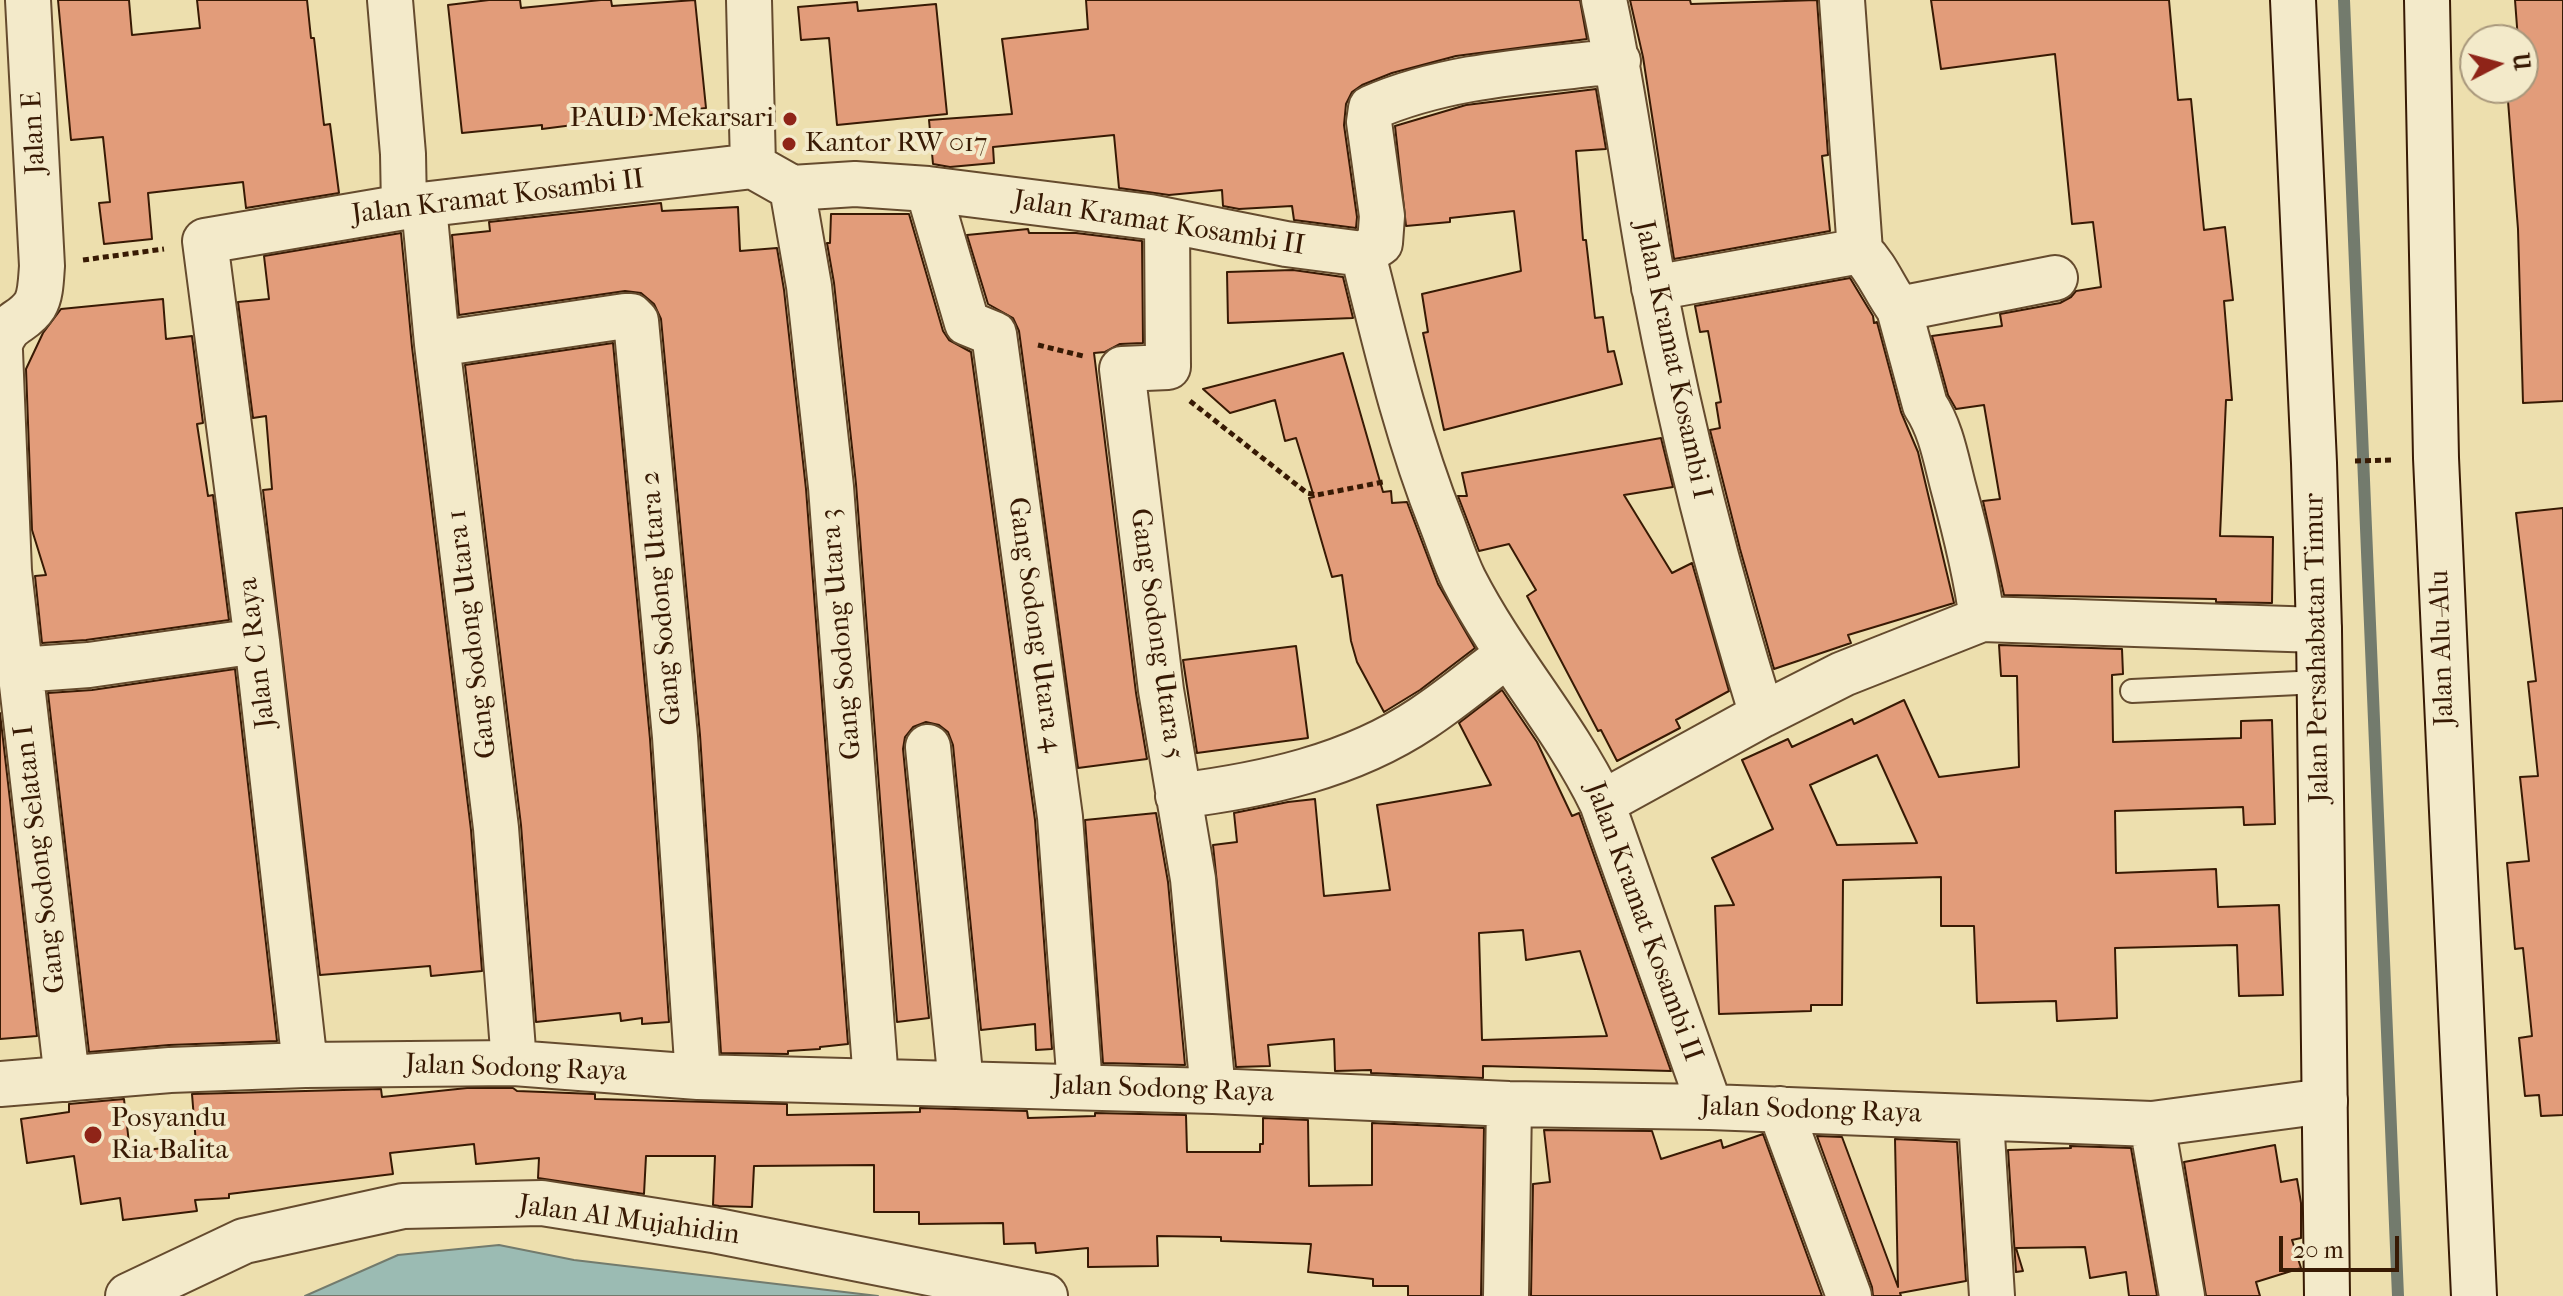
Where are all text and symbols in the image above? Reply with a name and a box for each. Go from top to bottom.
north arrow [2459,24,2539,104]
text: U [2507,52,2535,72]
street label: Jalan E [16,91,54,175]
place label: PAUD Mekarsari [570,102,774,136]
marker: PAUD Mekarsari [781,110,799,128]
place label: Kantor RW 017 [805,127,987,161]
marker: Kantor RW 017 [780,135,798,153]
street label: Jalan Kramat Kosambi II [350,163,646,233]
street label: Jalan Kramat Kosambi II [1011,184,1307,264]
street label: Jalan Kramat Kosambi I [1626,218,1718,502]
street label: Gang Sodong Utara 2 [634,469,690,727]
street label: Jalan Persahabatan Timur [2298,493,2338,803]
street label: Gang Sodong Utara 4 [999,495,1069,755]
street label: Gang Sodong Utara 5 [1122,506,1190,762]
street label: Gang Sodong Utara 3 [814,507,870,761]
street label: Gang Sodong Utara 1 [441,508,505,760]
street label: Jalan Alu-Alu [2423,569,2463,727]
street label: Jalan C Raya [232,576,284,730]
street label: Gang Sodong Selatan I [8,723,74,995]
street label: Jalan Kramat Kosambi II [1577,778,1709,1066]
street label: Jalan Sodong Raya [405,1048,627,1090]
street label: Jalan Sodong Raya [1052,1069,1274,1111]
street label: Jalan Sodong Raya [1700,1090,1922,1132]
place label: Posyandu Ria Balita [111,1102,228,1168]
marker: Posyandu Ria Balita [82,1124,104,1146]
street label: Jalan Al Mujahidin [516,1189,742,1253]
scale bar [2283,1220,2403,1270]
text: 20 m [2293,1236,2344,1264]

